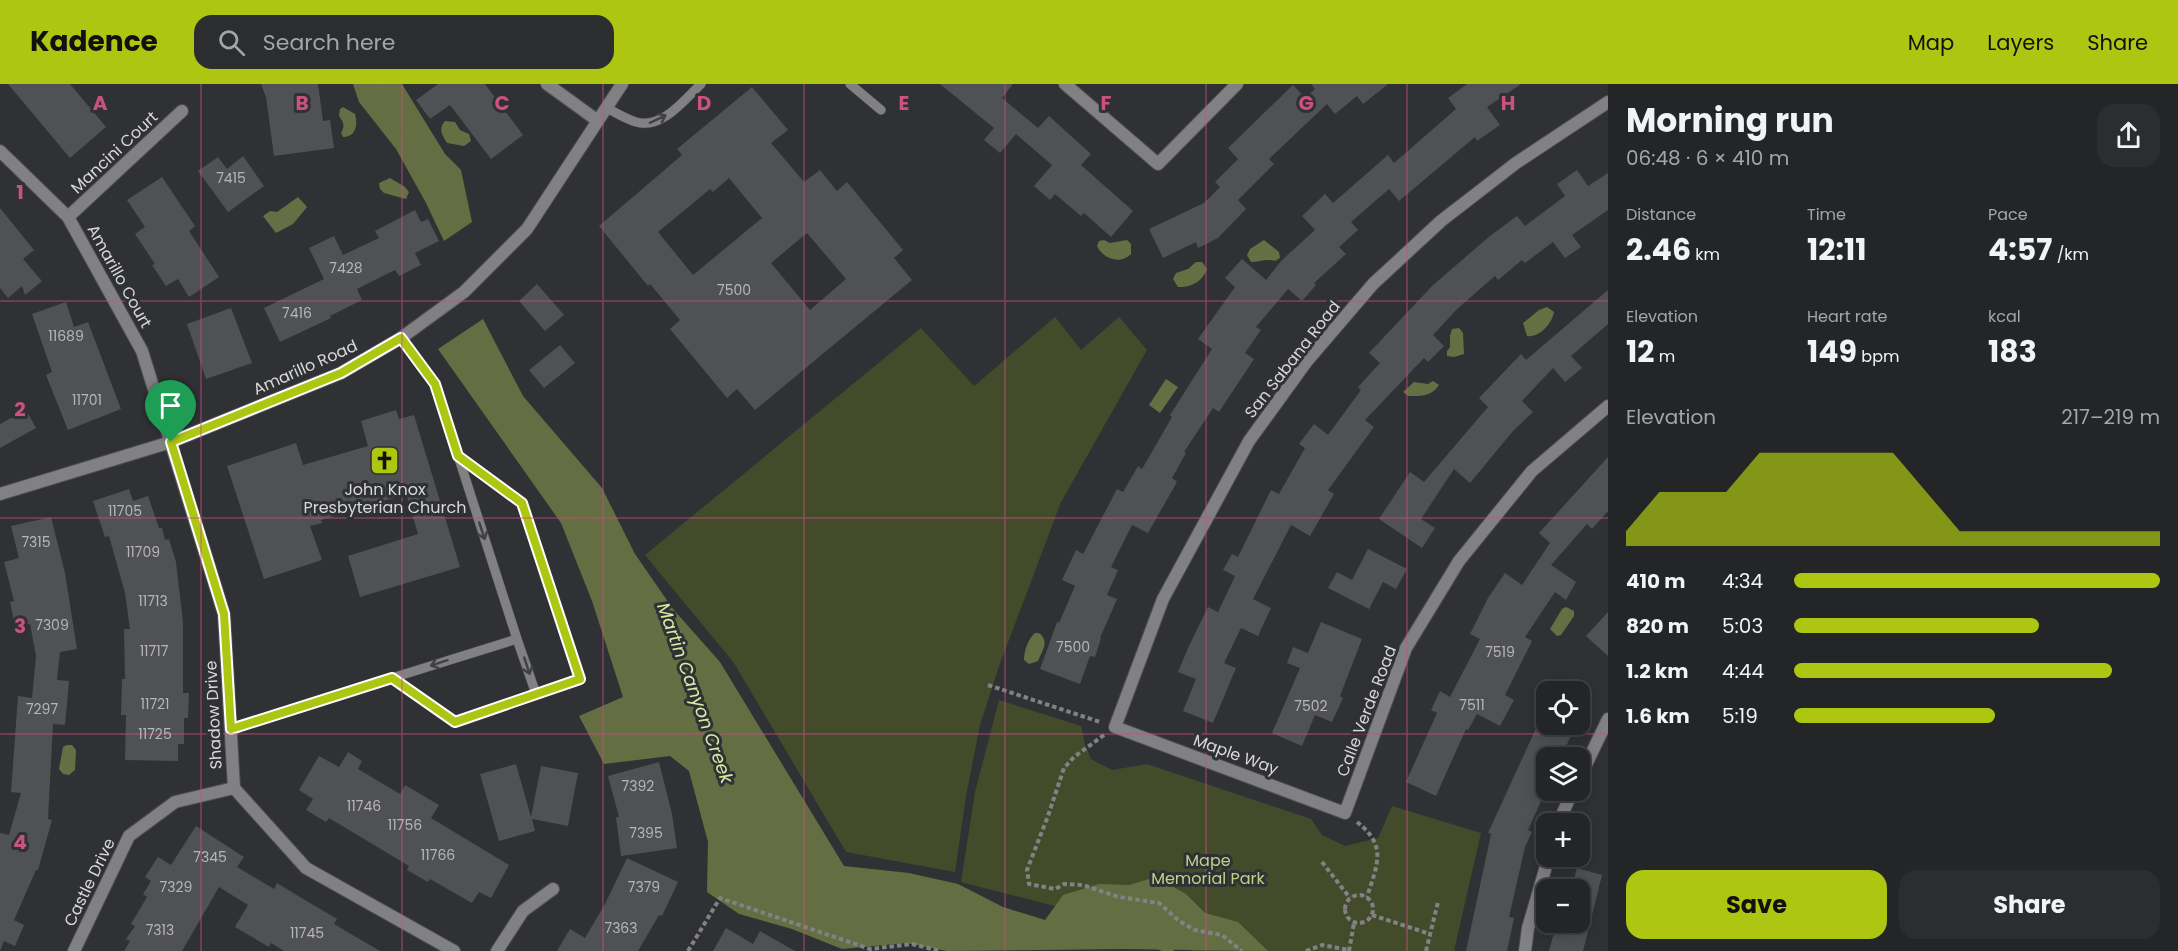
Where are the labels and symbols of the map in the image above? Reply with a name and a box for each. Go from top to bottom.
text: A [93,89,108,117]
text: B [295,89,309,117]
text: C [494,89,510,117]
text: D [697,89,711,117]
text: E [899,89,909,117]
text: F [1101,89,1112,117]
text: G [1298,89,1314,117]
text: H [1501,89,1515,117]
street label: Mancini Court [66,106,163,199]
one-way arrow [649,113,667,124]
house number: 7415 [216,168,246,188]
text: 1 [16,178,24,206]
street label: Amarillo Court [82,220,158,332]
house number: 7428 [329,258,363,278]
house number: 7500 [717,280,751,300]
street label: San Sabana Road [1239,296,1346,423]
house number: 7416 [282,303,312,323]
house number: 11689 [48,326,84,346]
street label: Amarillo Road [249,334,361,401]
pin [145,380,196,442]
house number: 11701 [72,390,102,410]
text: 2 [14,395,26,423]
church icon: John Knox Presbyterian Church [369,445,401,477]
place label: John Knox Presbyterian Church [303,478,467,519]
house number: 11705 [108,501,142,521]
one-way arrow [478,521,489,540]
house number: 7315 [21,532,51,552]
house number: 11709 [126,542,160,562]
house number: 11713 [138,591,168,611]
water label: Martin Canyon Creek [651,599,740,787]
text: 3 [14,612,26,640]
house number: 7309 [35,615,69,635]
house number: 7500 [1056,637,1090,657]
house number: 11717 [140,641,169,661]
street label: Calle Verde Road [1331,642,1402,780]
house number: 7519 [1485,642,1515,662]
one-way arrow [522,656,533,675]
one-way arrow [430,658,449,669]
street label: Shadow Drive [199,660,228,770]
house number: 11721 [140,694,170,714]
house number: 7511 [1459,695,1485,715]
house number: 7502 [1294,696,1328,716]
house number: 7297 [26,699,58,719]
house number: 11725 [138,724,172,744]
street label: Maple Way [1190,728,1282,780]
house number: 7392 [622,776,654,796]
house number: 11746 [347,796,381,816]
house number: 11756 [388,815,422,835]
house number: 7395 [629,823,663,843]
text: 4 [13,828,27,856]
street label: Castle Drive [58,834,121,930]
house number: 11766 [421,845,455,865]
house number: 7345 [193,847,227,867]
park label: Mape Memorial Park [1151,849,1266,890]
house number: 7329 [160,877,192,897]
house number: 7379 [628,877,660,897]
house number: 7363 [604,918,638,938]
house number: 7313 [146,920,174,940]
house number: 11745 [290,923,324,943]

